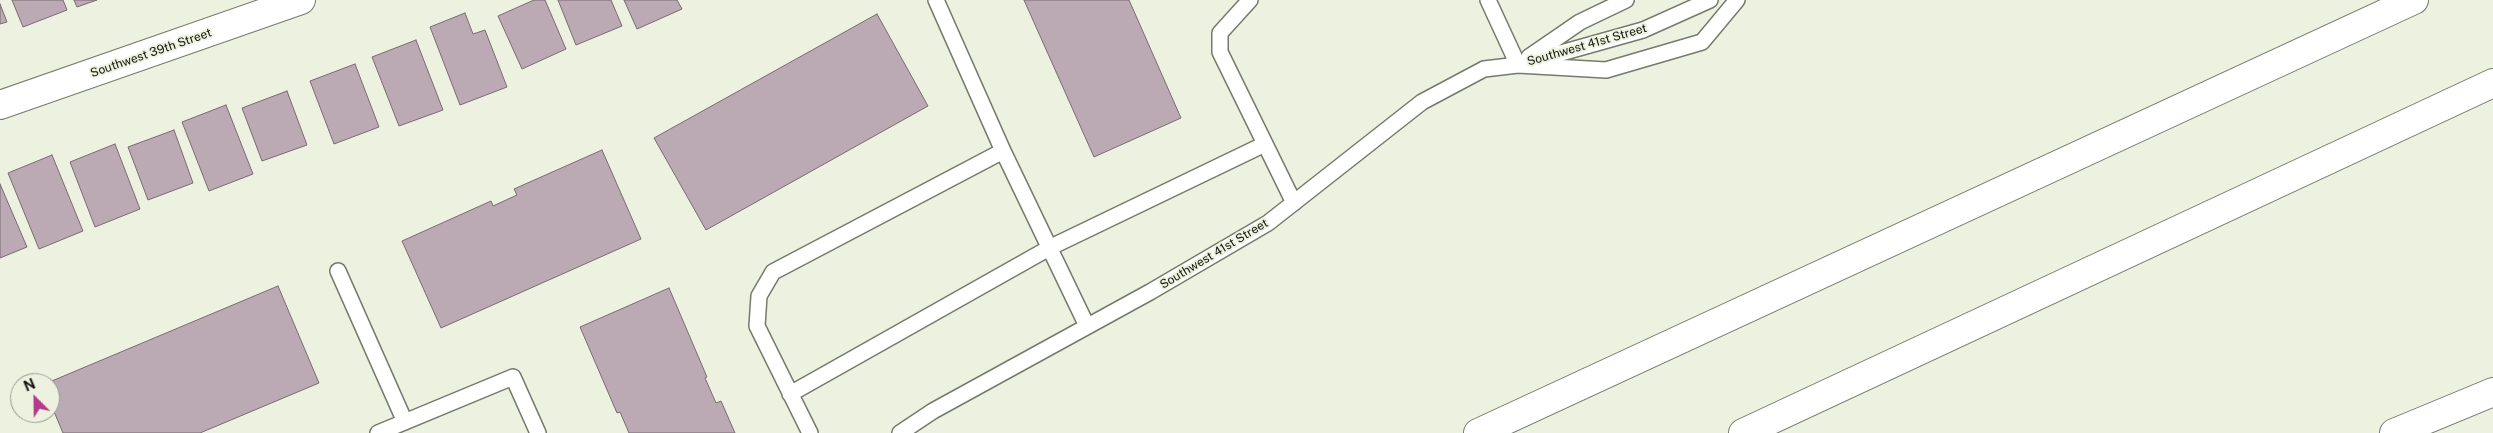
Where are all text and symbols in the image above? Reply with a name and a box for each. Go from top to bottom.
street label: Southwest 41st Street [1526,21,1648,69]
street label: Southwest 39th Street [89,25,213,81]
street label: Southwest 41st Street [1157,216,1271,292]
north arrow [10,373,60,423]
text: N [21,376,38,395]

